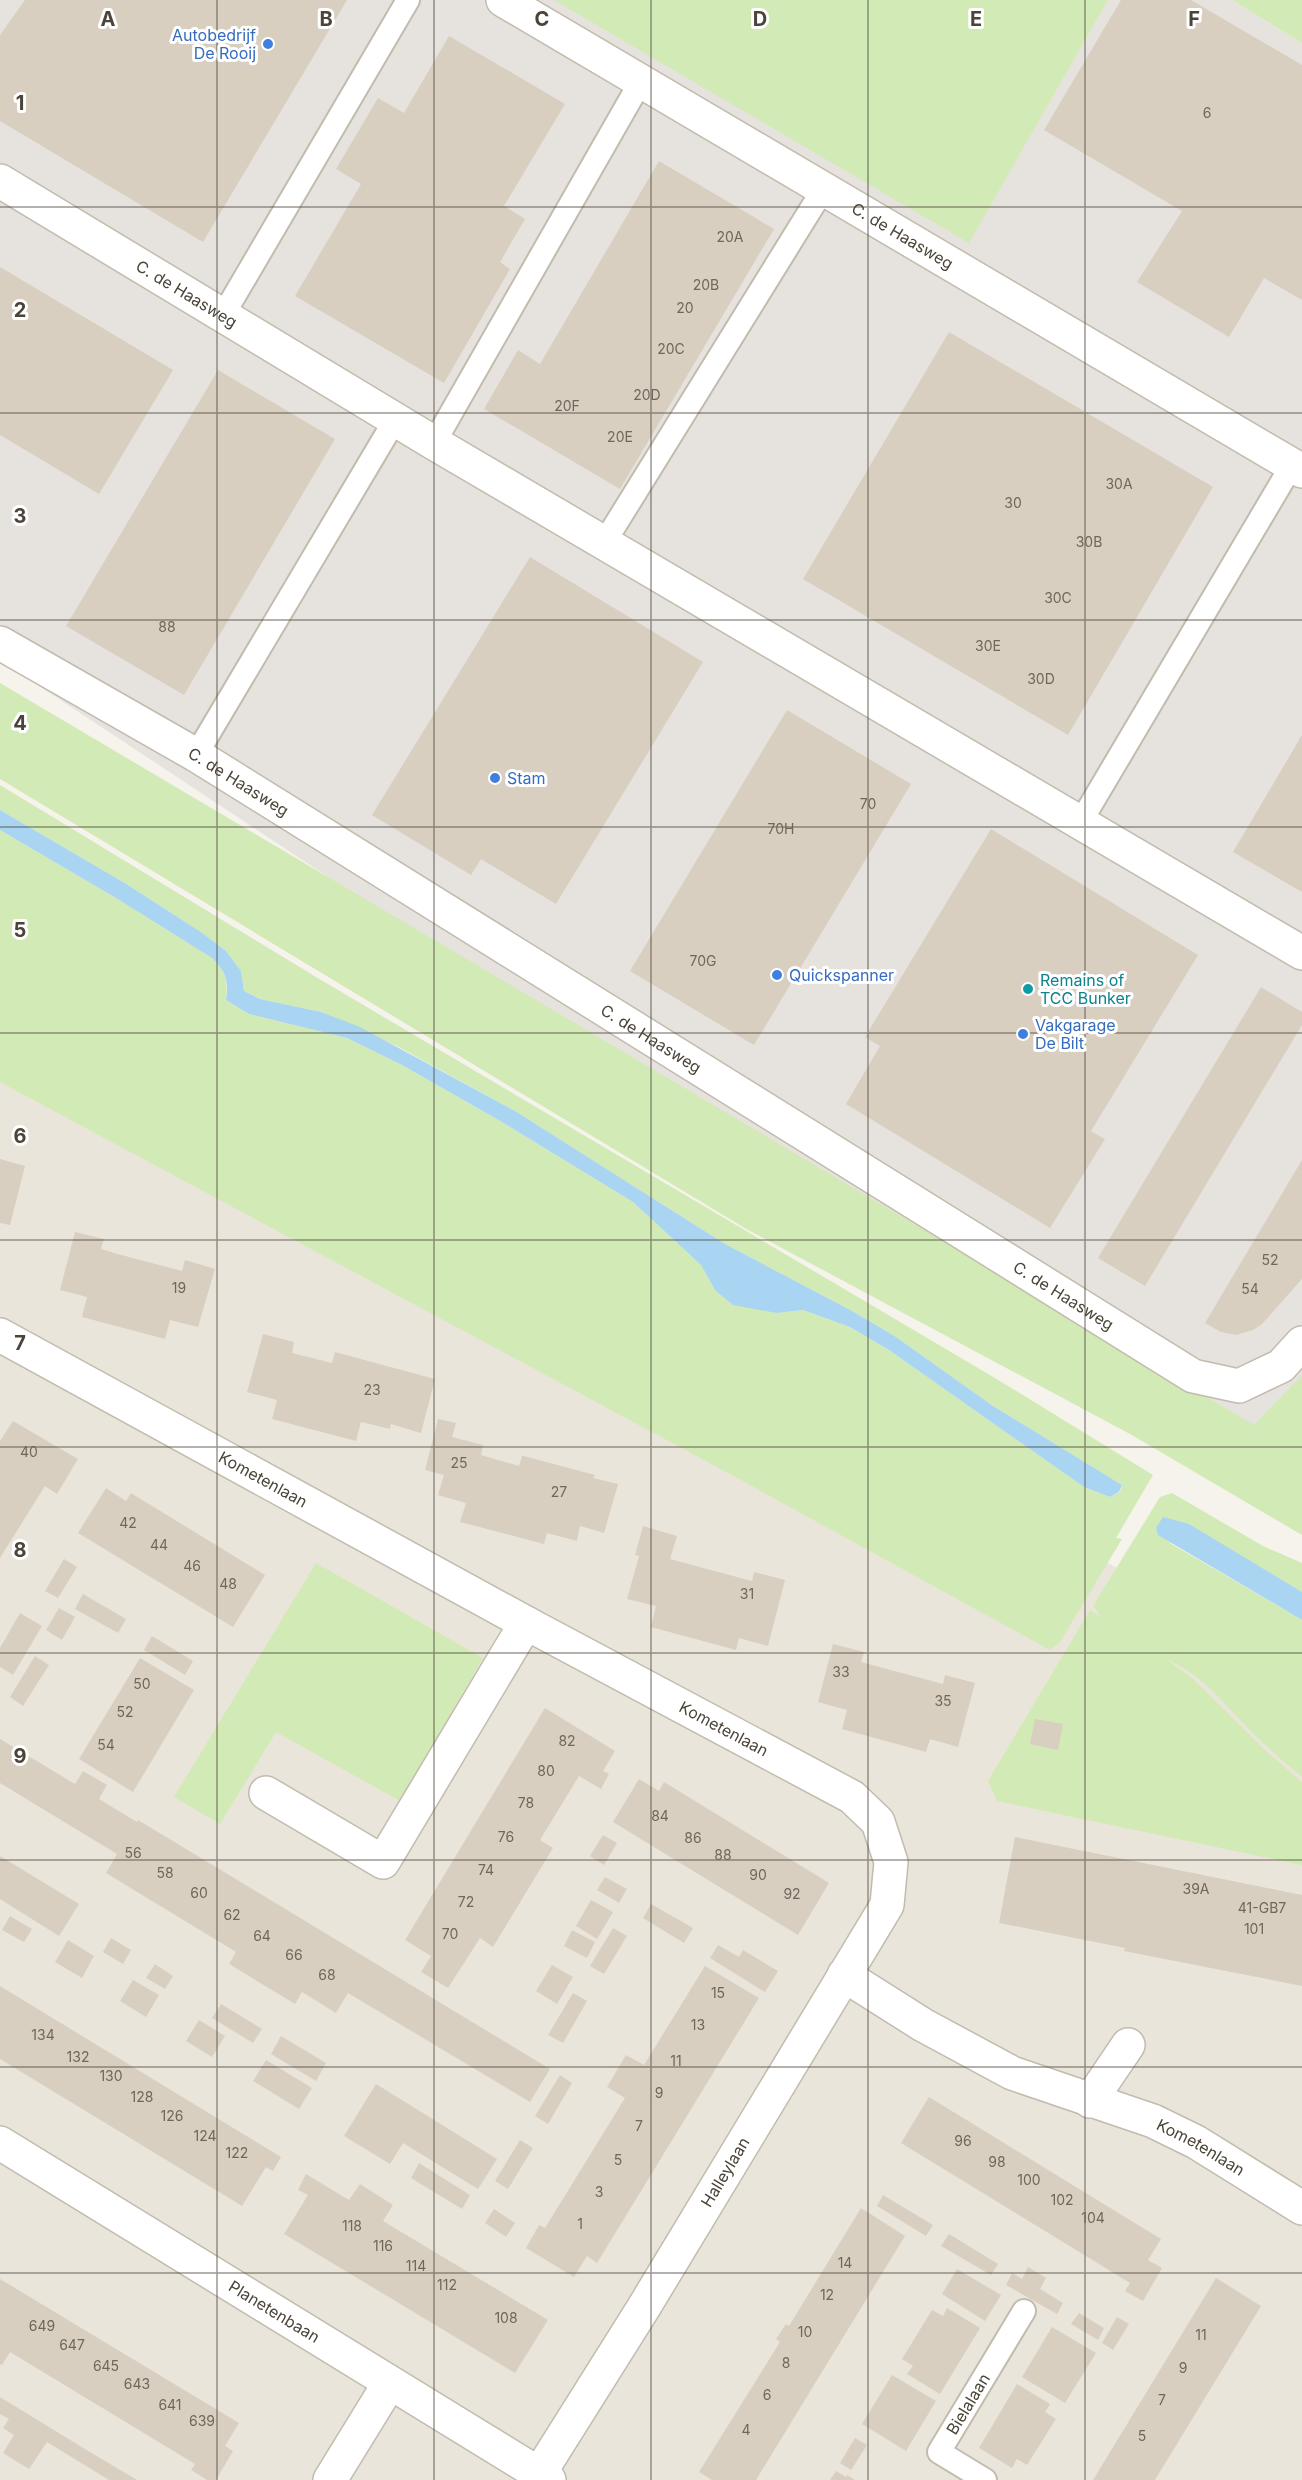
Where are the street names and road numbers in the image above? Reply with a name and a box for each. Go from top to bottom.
street label: C. de Haasweg [848,198,957,273]
street label: C. de Haasweg [132,255,241,332]
street label: C. de Haasweg [185,743,293,820]
street label: C. de Haasweg [597,1000,705,1077]
street label: C. de Haasweg [1010,1257,1118,1334]
street label: Kometenlaan [215,1447,311,1511]
street label: Kometenlaan [676,1697,772,1761]
street label: Kometenlaan [1153,2114,1249,2180]
street label: Halleylaan [696,2133,754,2211]
street label: Planetenbaan [225,2276,324,2347]
street label: Bielalaan [942,2370,994,2438]

